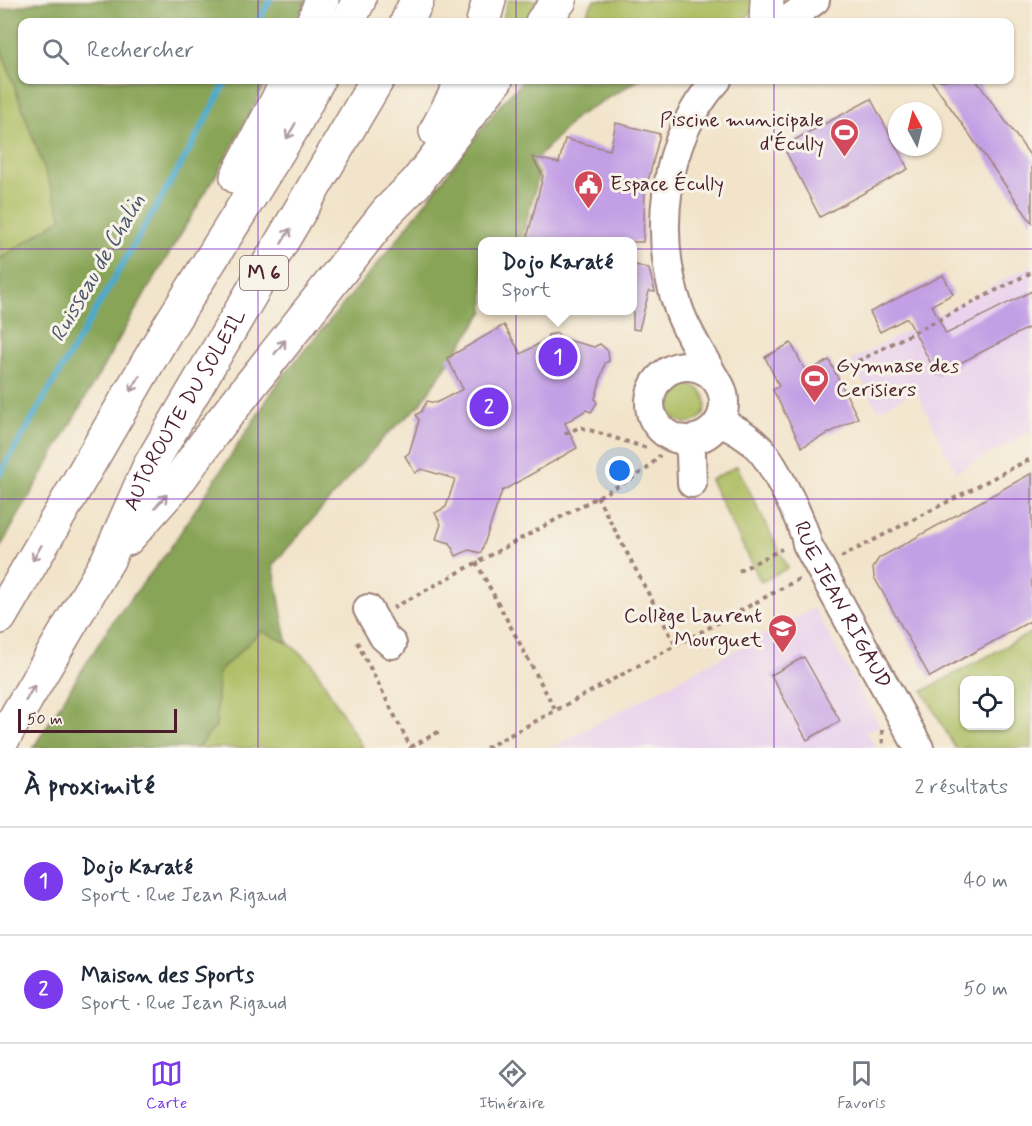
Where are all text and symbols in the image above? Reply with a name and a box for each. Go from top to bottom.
search box [18,18,1014,84]
icon: search [39,35,72,68]
text: Rechercher [87,37,194,65]
north arrow [888,102,942,156]
place label: Piscine municipale d'Écully [660,106,824,158]
sports icon: Piscine municipale d'Écully [829,116,861,158]
one-way arrow [284,122,296,139]
public building icon: Espace Écully [573,168,605,210]
place label: Espace Écully [610,170,724,198]
water label: Ruisseau de Chalin [44,189,152,347]
one-way arrow [281,228,293,245]
popup [478,237,637,315]
text: Dojo Karaté [502,249,613,277]
road number: M 6 [240,256,288,290]
text: Sport [502,277,551,304]
street label: AUTOROUTE DU SOLEIL [117,304,253,515]
pin: 1 [538,334,578,380]
one-way arrow [274,339,287,355]
place label: Gymnase des Cerisiers [836,352,959,404]
sports icon: Gymnase des Cerisiers [799,362,831,404]
one-way arrow [129,375,141,392]
pin: 2 [470,384,508,430]
your location [605,456,634,485]
one-way arrow [154,494,168,509]
street label: RUE JEAN RIGAUD [787,517,898,694]
one-way arrow [31,544,43,561]
place label: Collège Laurent Mourguet [624,602,763,655]
school or university icon: Collège Laurent Mourguet [767,612,799,654]
map controls [960,676,1014,730]
button: locate [960,676,1014,730]
one-way arrow [24,685,36,702]
scale bar [18,706,177,734]
text: 50 m [27,709,63,730]
text: À proximité [24,770,155,804]
text: 2 résultats [915,774,1008,801]
text: Dojo Karaté [81,854,193,882]
text: 1 [39,868,48,895]
text: 40 m [964,868,1008,895]
text: Sport · Rue Jean Rigaud [81,882,287,909]
text: Maison des Sports [81,962,254,990]
text: 2 [39,976,48,1003]
text: 50 m [963,976,1008,1003]
text: Sport · Rue Jean Rigaud [81,990,287,1017]
tab: Carte [146,1057,187,1114]
tab: Itinéraire [479,1057,545,1114]
tab: Favoris [837,1057,886,1114]

